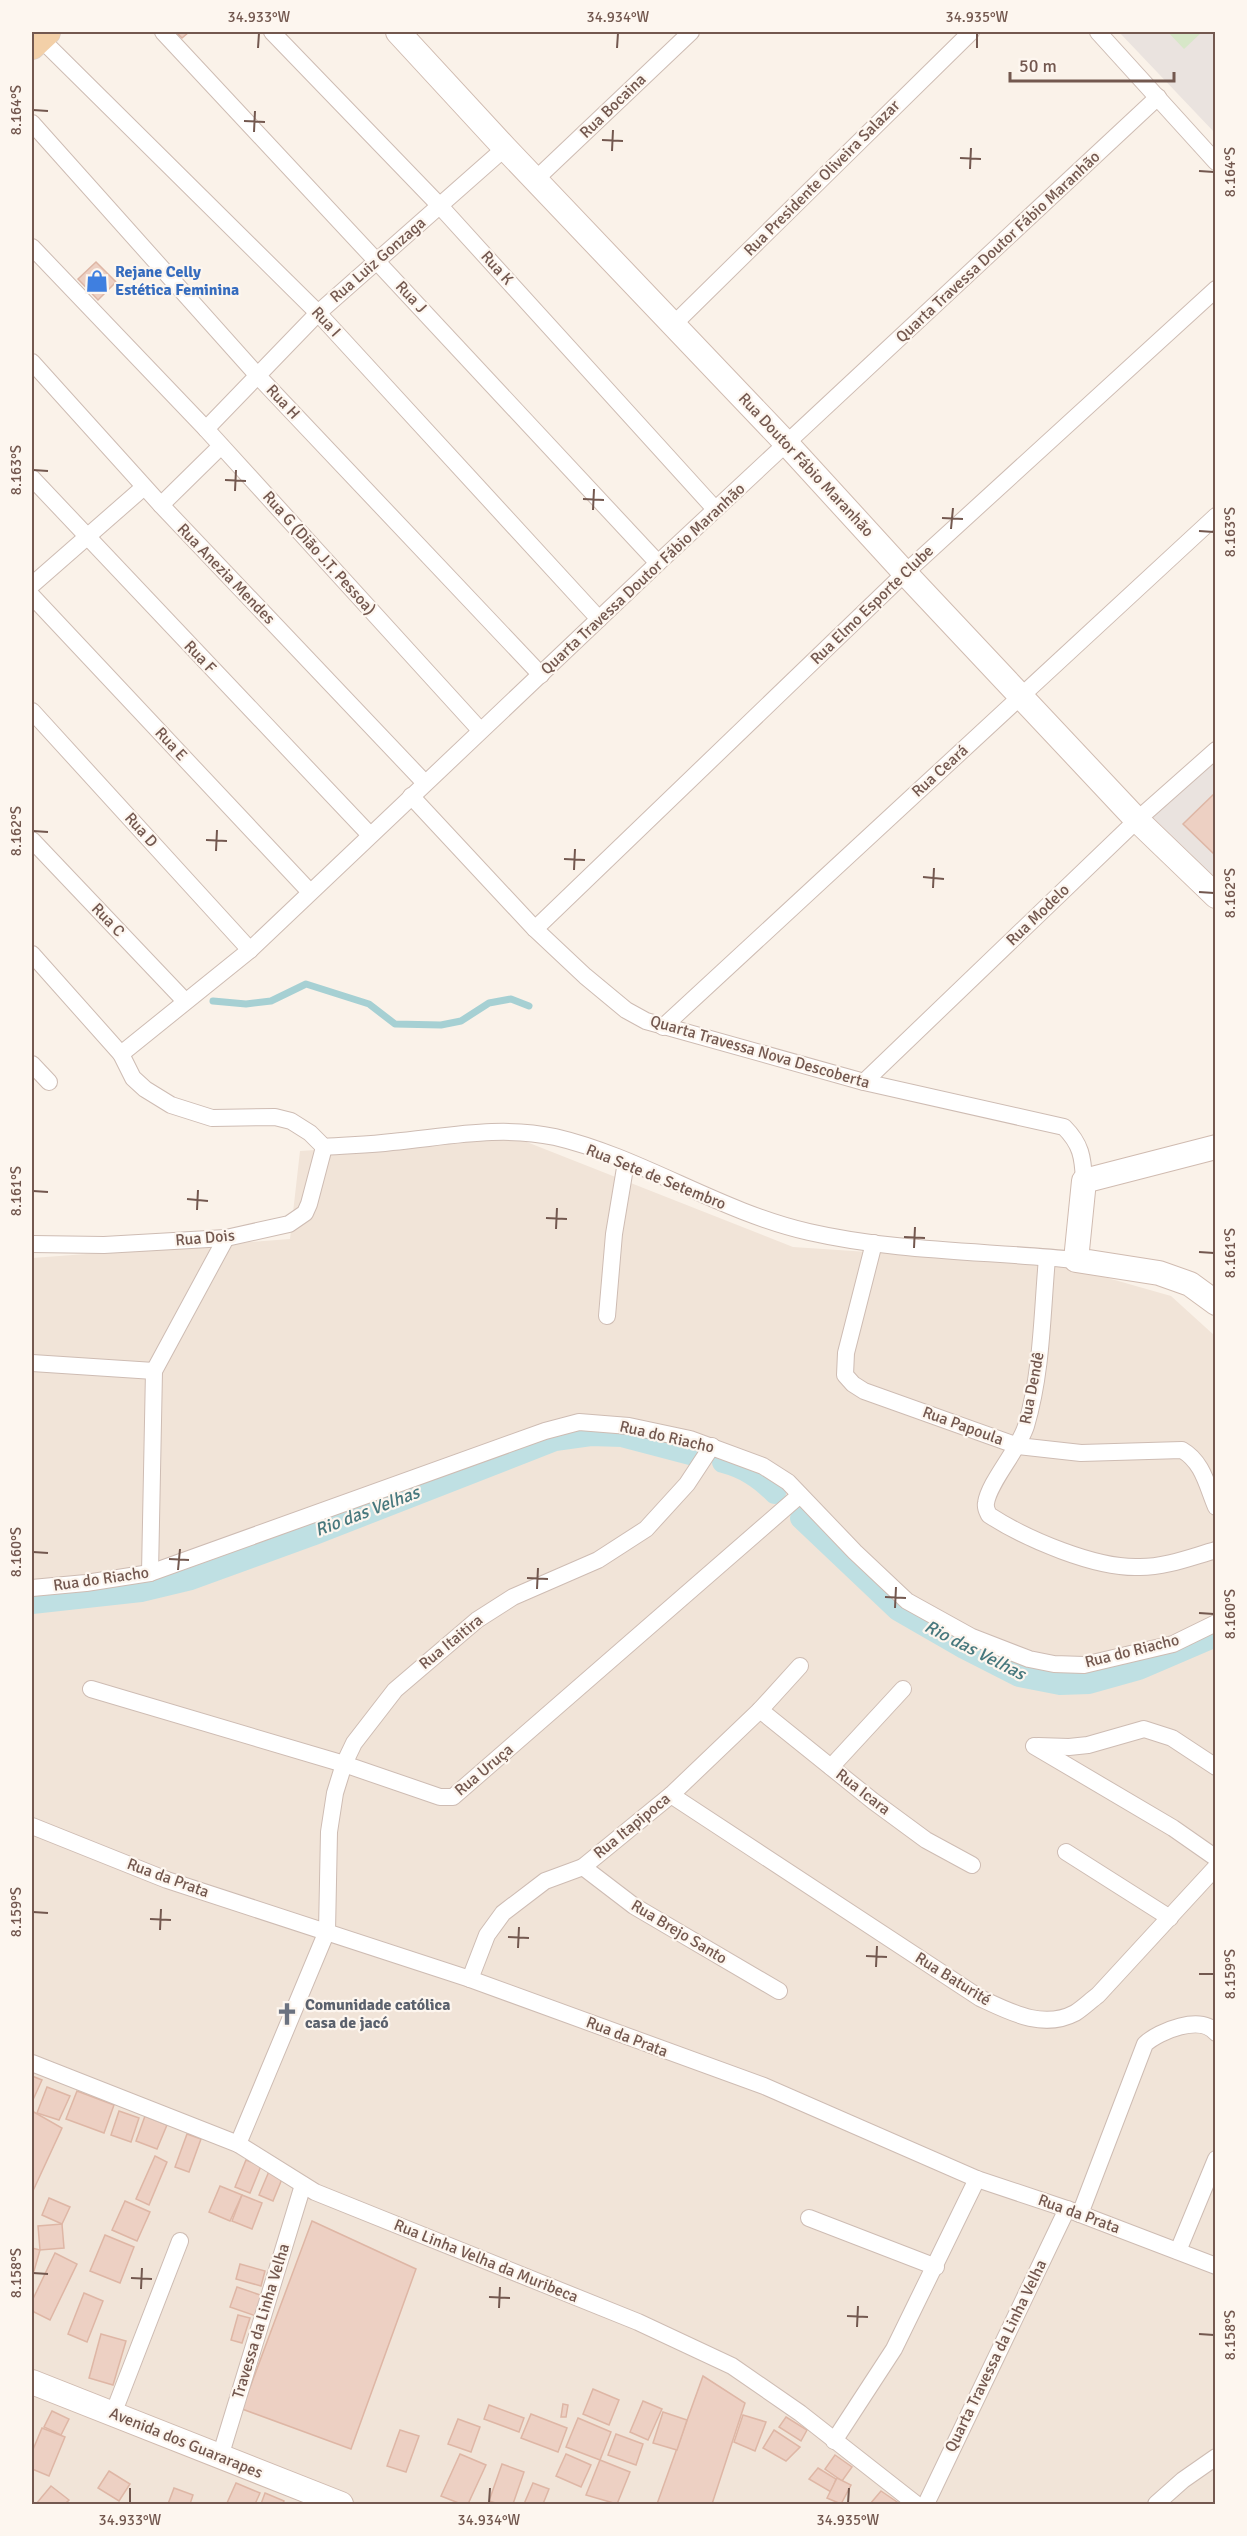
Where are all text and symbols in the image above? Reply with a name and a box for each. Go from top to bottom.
text: 34.933°W [228,8,291,26]
text: 34.934°W [587,8,650,26]
text: 34.935°W [946,8,1009,26]
scale bar [1010,45,1174,83]
text: 50 m [1019,55,1057,77]
street label: Rua Bocaina [576,69,650,143]
text: 8.164°S [7,85,25,135]
street label: Rua Presidente Oliveira Salazar [740,96,904,260]
street label: Quarta Travessa Doutor Fábio Maranhão [892,147,1104,347]
text: 8.164°S [1221,147,1239,197]
street label: Rua Luiz Gonzaga [326,213,430,307]
street label: Rua K [476,247,518,290]
place label: Rejane Celly Estética Feminina [115,262,239,300]
shop icon: Rejane Celly Estética Feminina [84,268,110,294]
street label: Rua J [391,277,431,317]
street label: Rua I [307,303,345,341]
street label: Rua H [262,380,304,424]
street label: Rua Doutor Fábio Maranhão [734,389,878,541]
text: 8.163°S [7,445,25,495]
street label: Quarta Travessa Doutor Fábio Maranhão [537,479,749,679]
street label: Rua G (Dião J.T. Pessoa) [258,487,380,619]
text: 8.163°S [1221,507,1239,557]
street label: Rua Anezia Mendes [173,519,279,629]
street label: Rua Elmo Esporte Clube [806,541,938,669]
street label: Rua F [180,636,220,678]
street label: Rua E [150,723,192,765]
street label: Rua Ceará [908,740,972,802]
text: 8.162°S [7,806,25,856]
street label: Rua D [120,808,162,852]
text: 8.162°S [1221,868,1239,918]
street label: Rua Modelo [1002,880,1074,950]
street label: Rua C [87,899,129,941]
street label: Quarta Travessa Nova Descoberta [648,1011,872,1093]
street label: Rua Sete de Setembro [583,1140,729,1214]
text: 8.161°S [7,1166,25,1216]
street label: Rua Dois [174,1225,236,1251]
text: 8.161°S [1221,1228,1239,1278]
street label: Rua Dendê [1015,1350,1049,1426]
street label: Rua Papoula [920,1402,1006,1450]
street label: Rua do Riacho [618,1416,716,1458]
water label: Rio das Velhas [312,1480,424,1541]
text: 8.160°S [7,1527,25,1577]
street label: Rua do Riacho [52,1562,150,1596]
text: 8.160°S [1221,1589,1239,1639]
street label: Rua Itaitira [415,1610,487,1674]
water label: Rio das Velhas [921,1615,1031,1686]
street label: Rua do Riacho [1083,1630,1181,1672]
street label: Rua Uruça [451,1740,517,1800]
street label: Rua Icara [832,1764,894,1820]
street label: Rua Itapipoca [589,1789,675,1863]
street label: Rua da Prata [124,1854,212,1902]
text: 8.159°S [7,1887,25,1937]
street label: Rua Brejo Santo [627,1895,731,1969]
street label: Rua Baturité [911,1948,995,2010]
text: 8.159°S [1221,1949,1239,1999]
place label: Comunidade católica casa de jacó [305,1995,450,2033]
church icon: Comunidade católica casa de jacó [274,2001,300,2027]
street label: Rua da Prata [583,2012,671,2062]
street label: Rua da Prata [1035,2190,1123,2238]
street label: Rua Linha Velha da Muribeca [391,2215,581,2307]
street label: Travessa da Linha Velha [228,2241,294,2401]
text: 8.158°S [7,2248,25,2298]
street label: Quarta Travessa da Linha Velha [941,2256,1051,2456]
text: 8.158°S [1221,2310,1239,2360]
street label: Avenida dos Guararapes [106,2403,266,2483]
text: 34.933°W [99,2511,162,2529]
text: 34.934°W [458,2511,521,2529]
text: 34.935°W [817,2511,880,2529]

